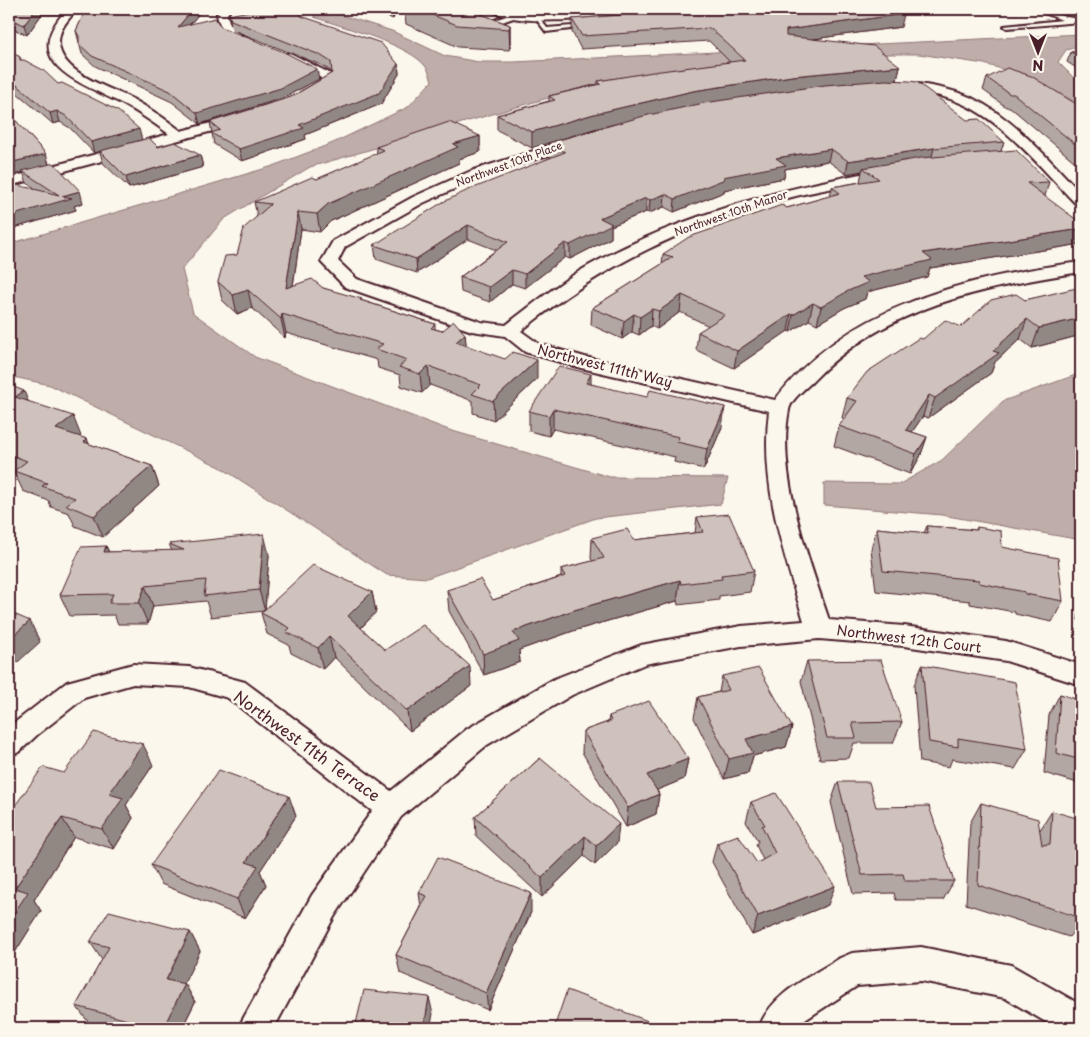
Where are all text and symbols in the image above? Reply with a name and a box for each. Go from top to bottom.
north arrow [1012,28,1062,78]
text: N [1032,55,1044,76]
street label: Northwest 10th Place [453,136,564,191]
street label: Northwest 10th Manor [672,185,791,240]
street label: Northwest 111th Way [535,339,675,392]
street label: Northwest 12th Court [835,619,983,658]
street label: Northwest 11th Terrace [229,684,386,807]

